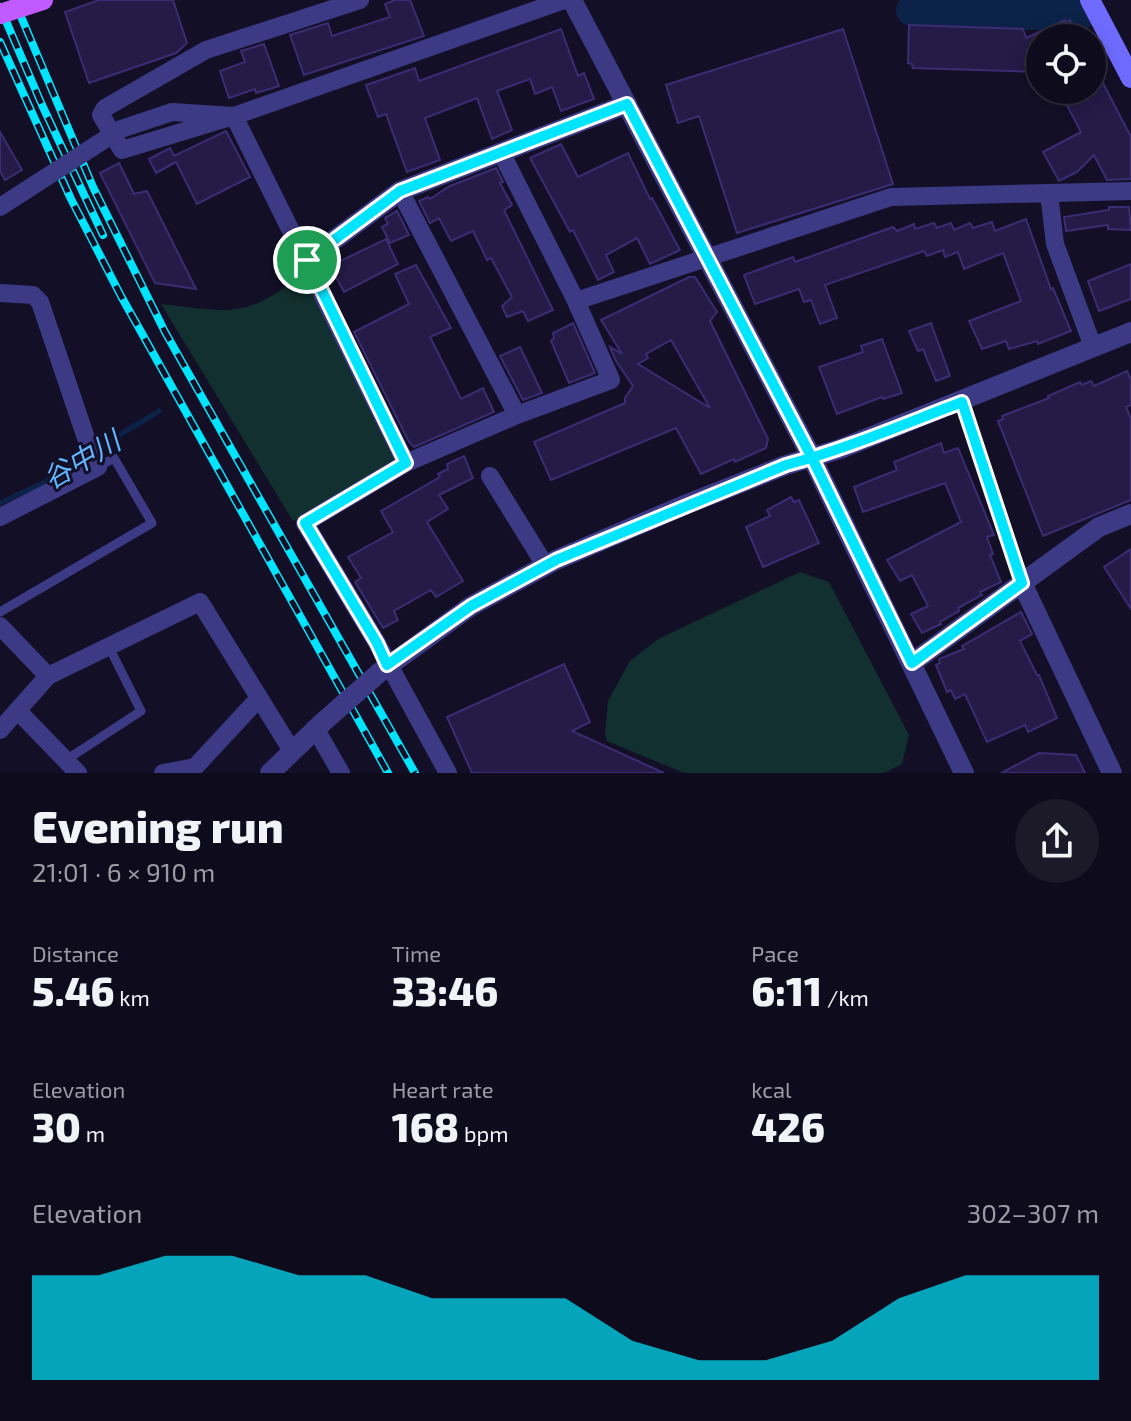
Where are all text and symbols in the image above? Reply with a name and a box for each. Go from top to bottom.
map controls [1026,24,1106,104]
button: locate [1026,24,1106,104]
pin [273,226,341,294]
icon: arrive [285,238,329,282]
water label: 谷中川 [36,421,128,495]
text: Evening run [32,799,284,852]
button: share [1015,799,1099,883]
text: 21:01 · 6 × 910 m [32,856,215,887]
text: Distance [32,940,119,966]
text: Time [392,940,441,966]
text: Pace [751,940,799,966]
text: 5.46 [32,966,114,1014]
text: 33:46 [392,966,498,1014]
text: 6:11 [751,966,822,1014]
text: km [114,984,150,1010]
text: /km [822,984,869,1010]
text: Elevation [32,1076,125,1102]
text: Heart rate [392,1076,493,1102]
text: kcal [751,1076,792,1102]
text: 30 [32,1102,81,1150]
text: 168 [392,1102,459,1150]
text: 426 [751,1102,825,1150]
text: m [81,1120,105,1146]
text: bpm [459,1120,508,1146]
text: Elevation [32,1197,142,1228]
text: 302–307 m [967,1197,1099,1228]

